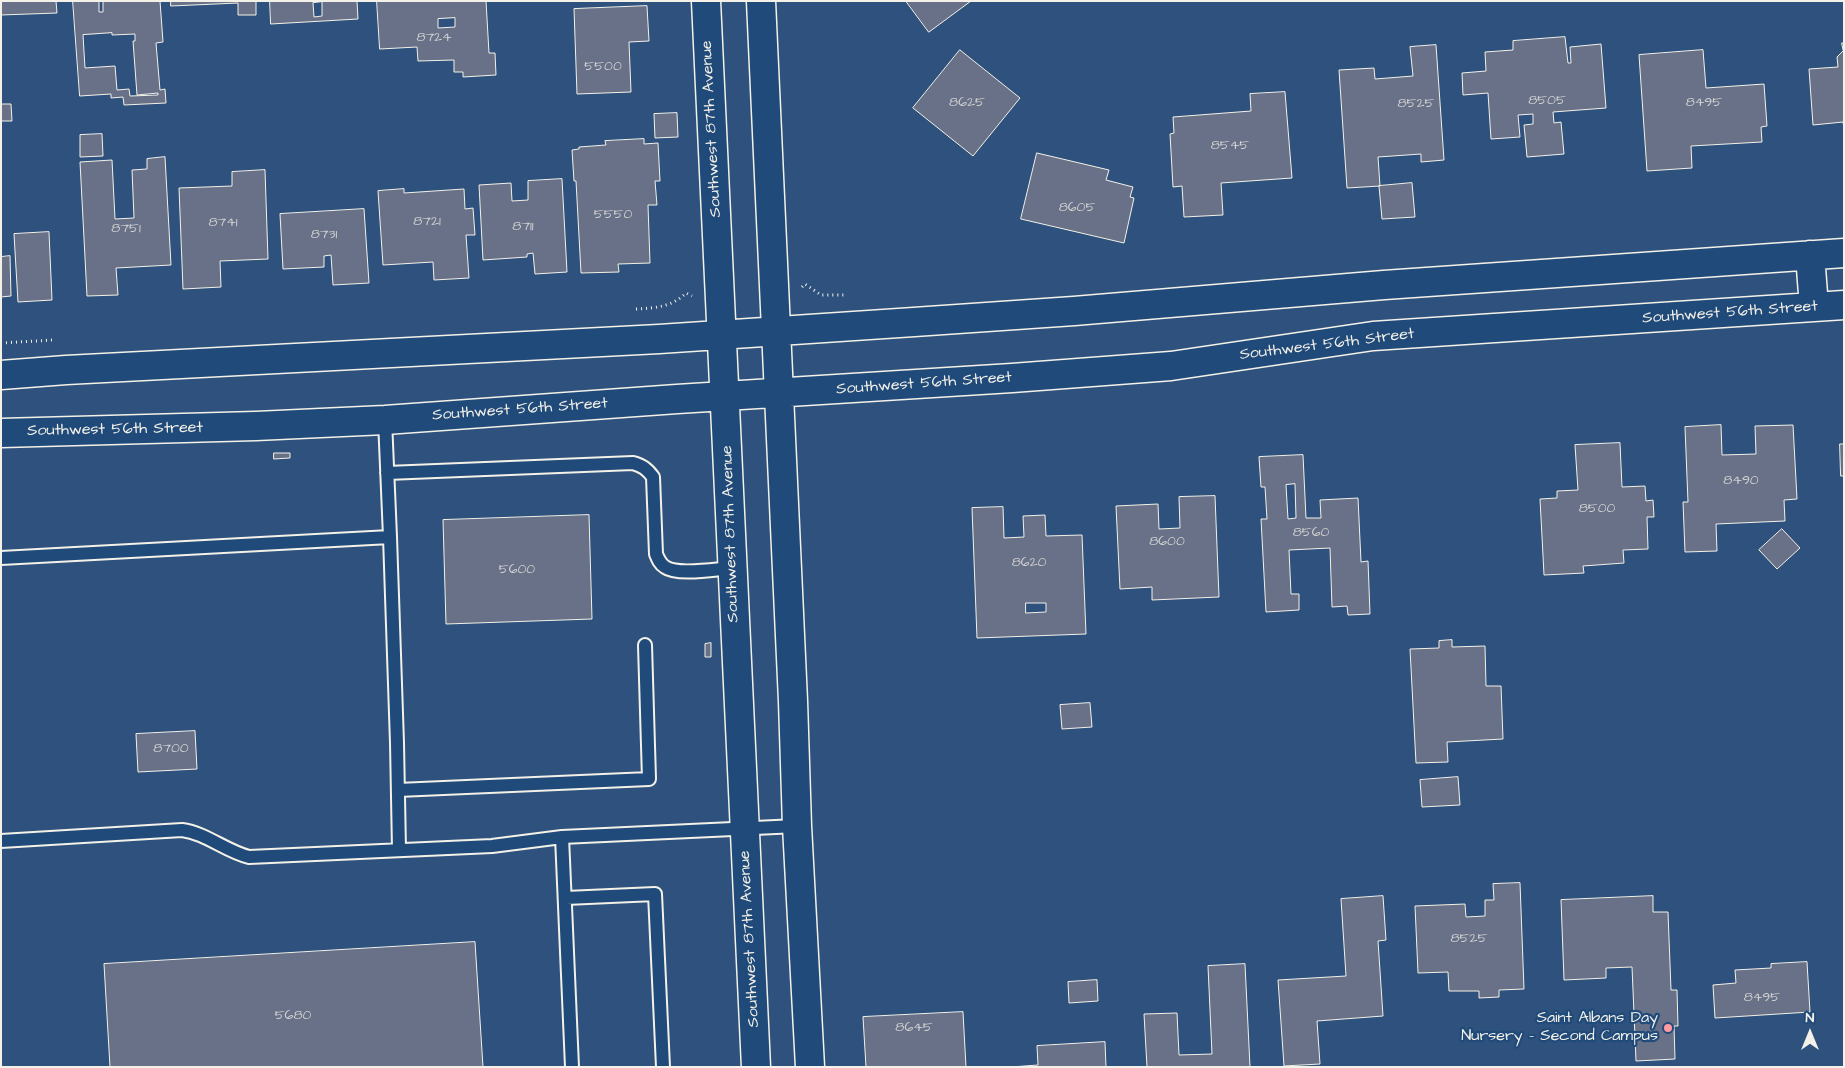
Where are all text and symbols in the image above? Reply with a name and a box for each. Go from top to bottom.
house number: 8724 [416,30,452,46]
street label: Southwest 87th Avenue [698,40,726,218]
house number: 5500 [584,59,622,75]
house number: 8505 [1528,93,1566,109]
house number: 8625 [949,95,985,111]
house number: 8495 [1686,95,1722,111]
house number: 8525 [1398,96,1434,112]
house number: 8545 [1211,138,1249,154]
house number: 8605 [1059,200,1095,216]
house number: 5550 [594,207,632,223]
house number: 8721 [413,214,441,230]
house number: 8741 [208,215,238,231]
house number: 8711 [512,219,534,235]
house number: 8751 [111,221,141,237]
house number: 8731 [311,227,337,243]
street label: Southwest 56th Street [1642,297,1818,329]
street label: Southwest 56th Street [1239,325,1415,365]
street label: Southwest 56th Street [836,368,1012,400]
street label: Southwest 56th Street [432,394,608,426]
street label: Southwest 56th Street [27,419,203,441]
street label: Southwest 87th Avenue [718,445,744,623]
house number: 8490 [1723,473,1759,489]
house number: 8500 [1579,501,1615,517]
house number: 8560 [1293,525,1329,541]
house number: 8600 [1149,534,1185,550]
house number: 8620 [1012,555,1046,571]
house number: 5600 [499,562,535,578]
house number: 8700 [153,741,189,757]
street label: Southwest 87th Avenue [736,850,764,1028]
house number: 8525 [1451,931,1487,947]
house number: 8495 [1744,990,1780,1006]
house number: 5680 [275,1008,311,1024]
north arrow [1785,1008,1835,1058]
text: N [1806,1008,1814,1028]
place label: Saint Albans Day Nursery - Second Campus [1461,1009,1658,1047]
house number: 8645 [895,1020,933,1036]
marker: Saint Albans Day Nursery - Second Campus [1662,1022,1674,1034]

